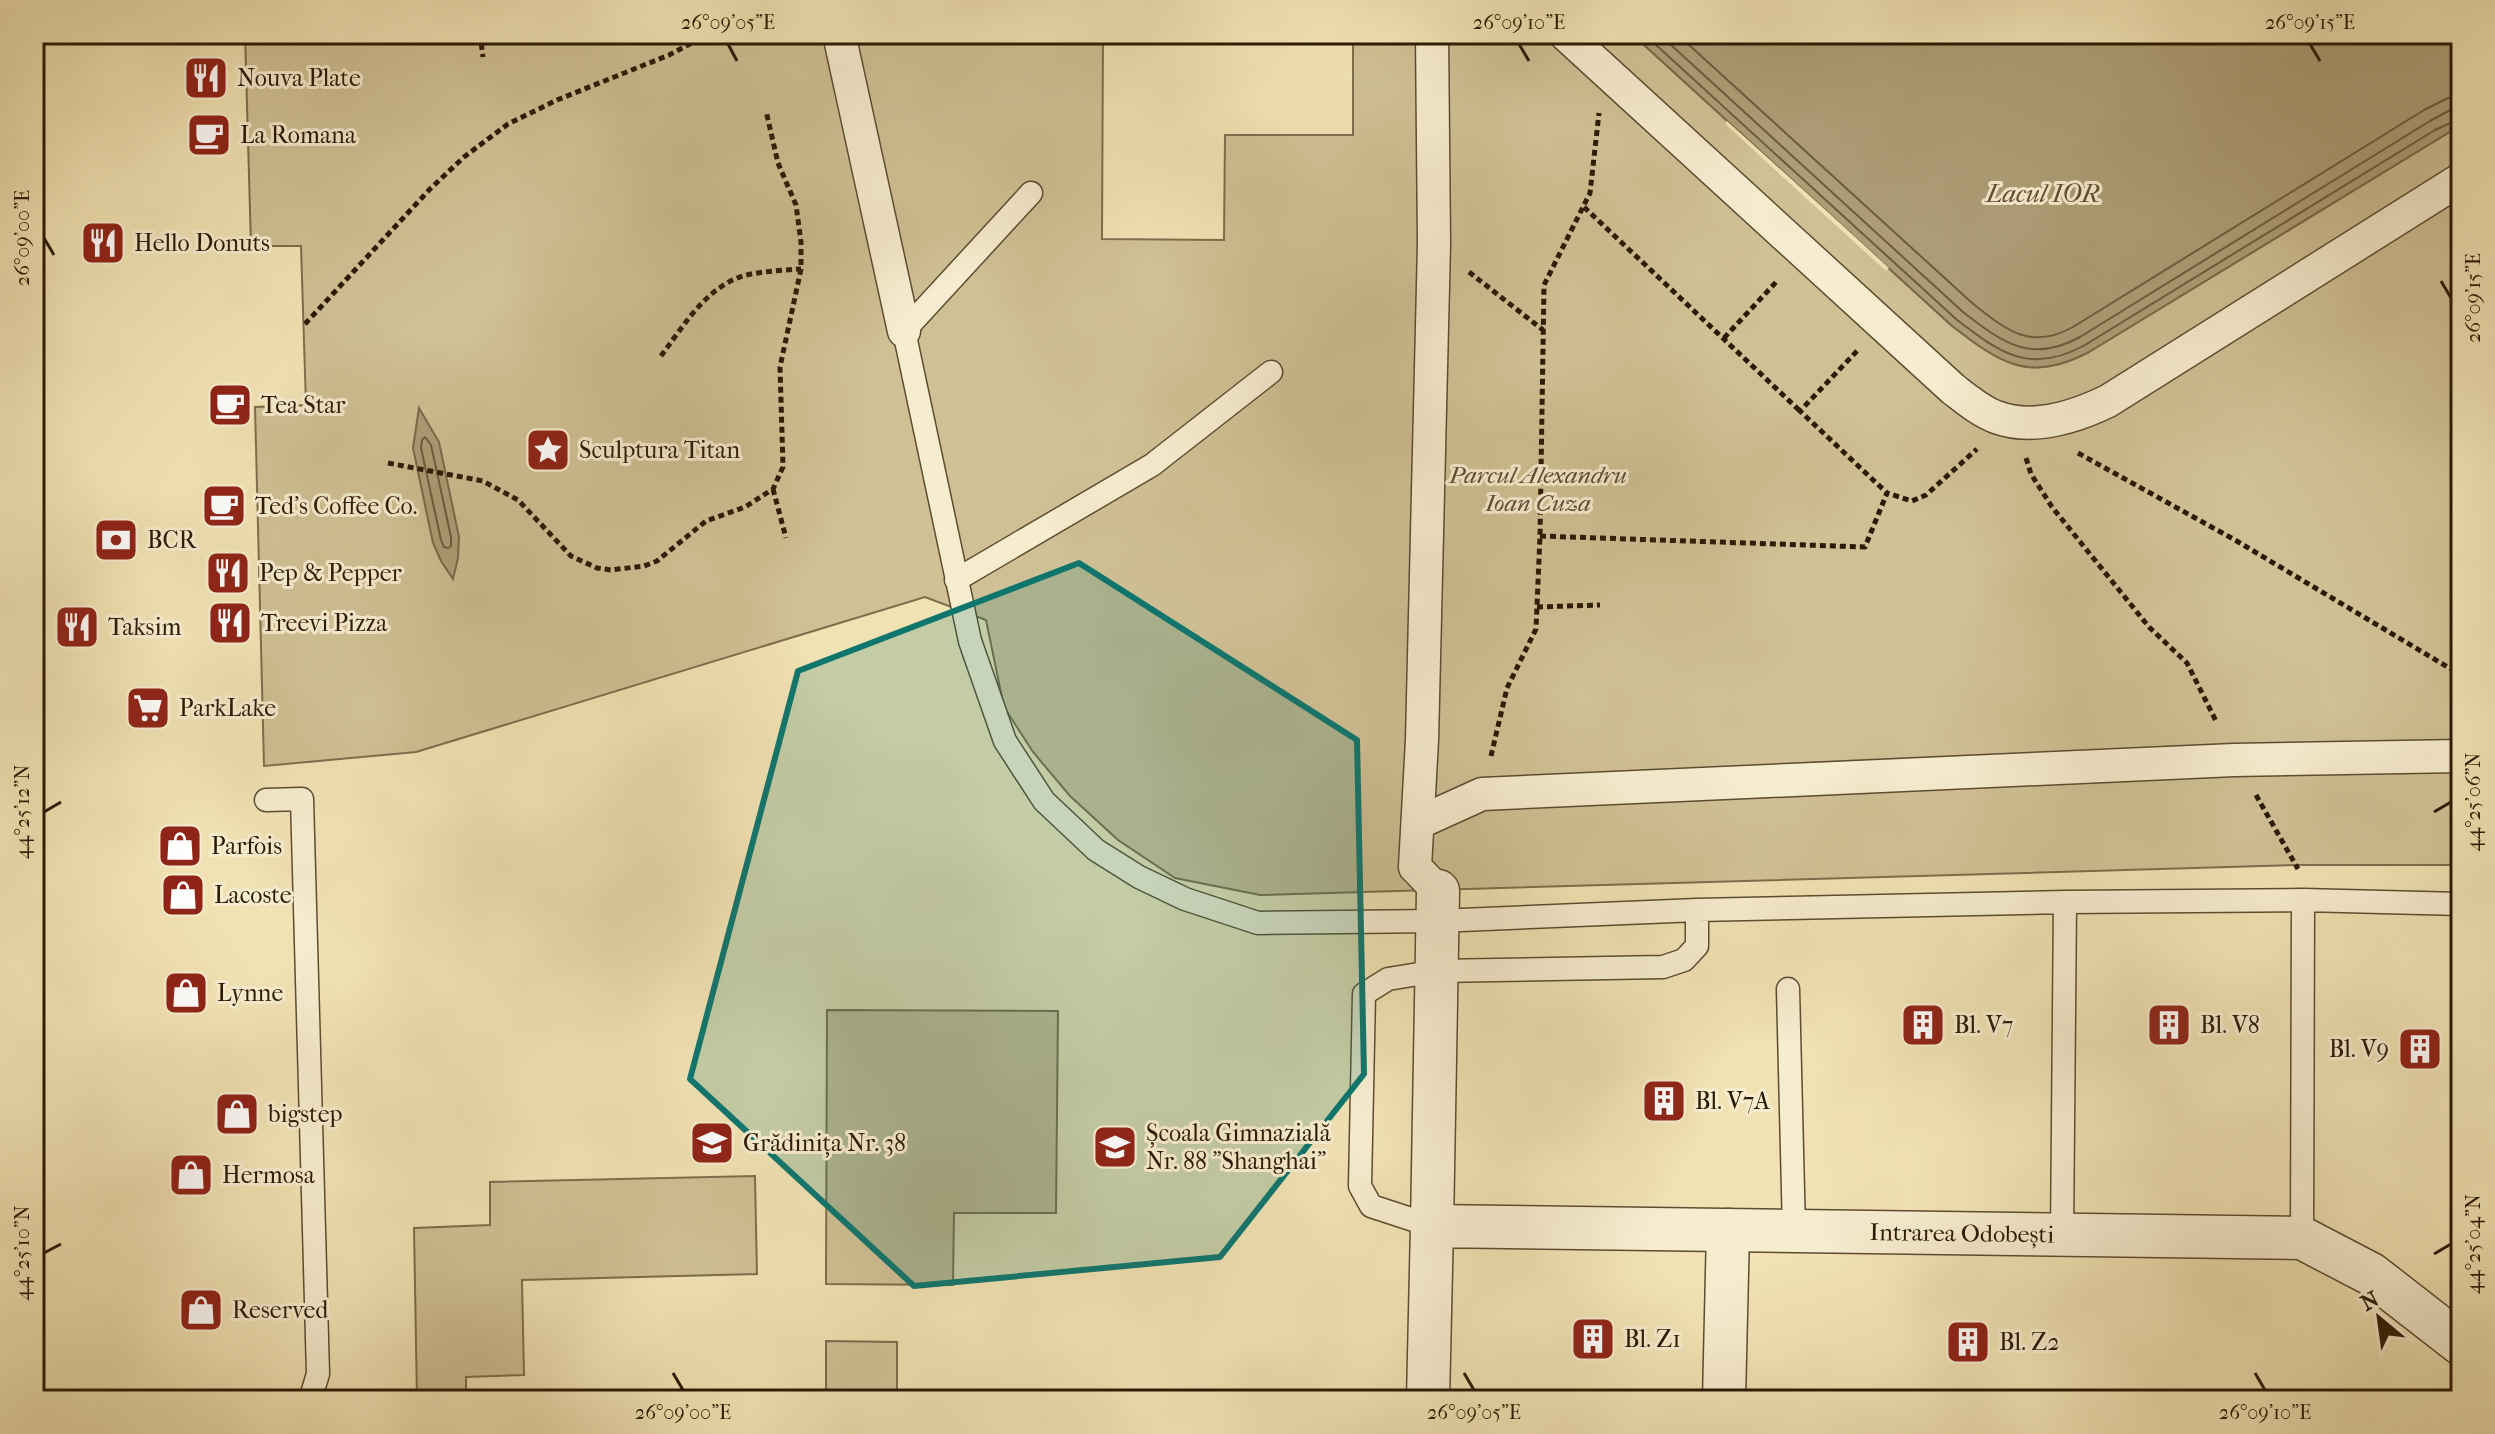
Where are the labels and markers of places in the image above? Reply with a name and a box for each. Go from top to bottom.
restaurant icon: Nouva Plate [182,54,230,102]
place label: Nouva Plate [237,64,361,92]
cafe icon: La Romana [185,111,233,159]
place label: La Romana [240,121,357,149]
restaurant icon: Hello Donuts [79,219,127,267]
place label: Hello Donuts [134,229,270,257]
cafe icon: Tea Star [206,381,254,429]
place label: Tea Star [261,391,346,419]
place icon: Sculptura Titan [524,426,572,474]
place label: Sculptura Titan [579,436,740,464]
cafe icon: Ted's Coffee Co. [200,482,248,530]
place label: Ted's Coffee Co. [255,492,417,520]
bank icon: BCR [92,516,140,564]
place label: BCR [147,526,198,554]
restaurant icon: Pep & Pepper [204,549,252,597]
place label: Pep & Pepper [259,559,403,587]
restaurant icon: Treevi Pizza [206,599,254,647]
restaurant icon: Taksim [53,603,101,651]
place label: Treevi Pizza [261,609,388,637]
place label: Taksim [108,613,181,641]
supermarket icon: ParkLake [124,684,172,732]
place label: ParkLake [179,694,276,722]
shop icon: Parfois [156,822,204,870]
place label: Parfois [211,832,282,860]
shop icon: Lacoste [159,871,207,919]
place label: Lacoste [214,881,292,909]
shop icon: Lynne [162,969,210,1017]
place label: Lynne [217,979,283,1007]
building icon: Bl. V7 [1899,1001,1947,1049]
building icon: Bl. V8 [2145,1001,2193,1049]
place label: Bl. V7 [1954,1011,2013,1039]
place label: Bl. V8 [2200,1011,2260,1039]
building icon: Bl. V9 [2396,1025,2444,1073]
place label: Bl. V9 [2329,1035,2389,1063]
building icon: Bl. V7A [1640,1077,1688,1125]
place label: Bl. V7A [1695,1087,1770,1115]
shop icon: bigstep [213,1090,261,1138]
place label: bigstep [267,1100,343,1128]
school or university icon: Grădinița Nr. 38 [688,1119,736,1167]
place label: Școala Gimnazială Nr. 88 "Shanghai" [1146,1119,1332,1175]
school or university icon: Școala Gimnazială Nr. 88 "Shanghai" [1091,1123,1139,1171]
place label: Grădinița Nr. 38 [743,1129,906,1158]
shop icon: Hermosa [167,1151,215,1199]
place label: Hermosa [222,1161,316,1189]
shop icon: Reserved [177,1286,225,1334]
place label: Reserved [232,1296,329,1324]
building icon: Bl. Z1 [1569,1315,1617,1363]
building icon: Bl. Z2 [1944,1318,1992,1366]
place label: Bl. Z1 [1624,1325,1681,1353]
place label: Bl. Z2 [1999,1328,2060,1356]

